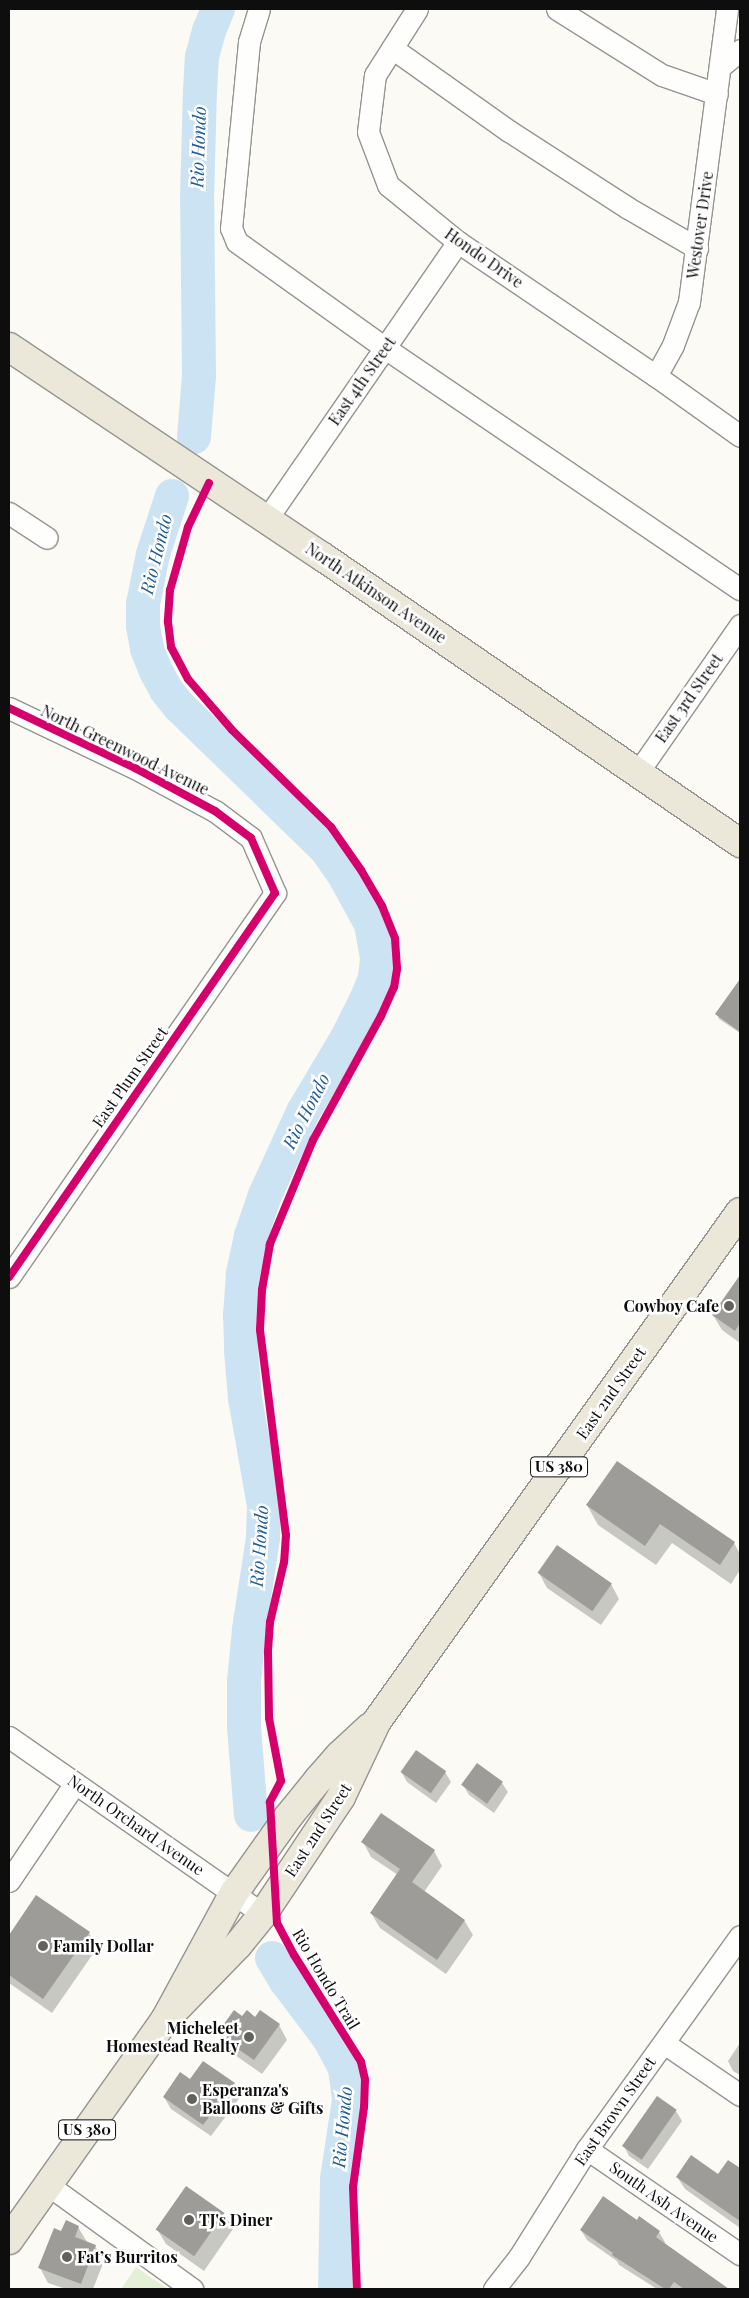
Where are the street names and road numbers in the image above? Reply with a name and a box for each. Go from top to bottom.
street label: Westover Drive [683,170,717,280]
street label: Hondo Drive [441,224,527,292]
street label: East 4th Street [324,333,400,429]
street label: North Atkinson Avenue [301,538,451,648]
street label: East 3rd Street [651,650,727,746]
street label: North Greenwood Avenue [37,701,213,799]
street label: East Plum Street [88,1023,172,1131]
street label: East 2nd Street [572,1343,650,1443]
road number: US 380 [529,1454,589,1480]
street label: North Orchard Avenue [64,1770,208,1880]
street label: East 2nd Street [281,1779,355,1881]
street label: Rio Hondo Trail [288,1925,364,2033]
street label: East Brown Street [570,2053,660,2169]
road number: US 380 [57,2118,117,2142]
street label: South Ash Avenue [606,2157,722,2247]

